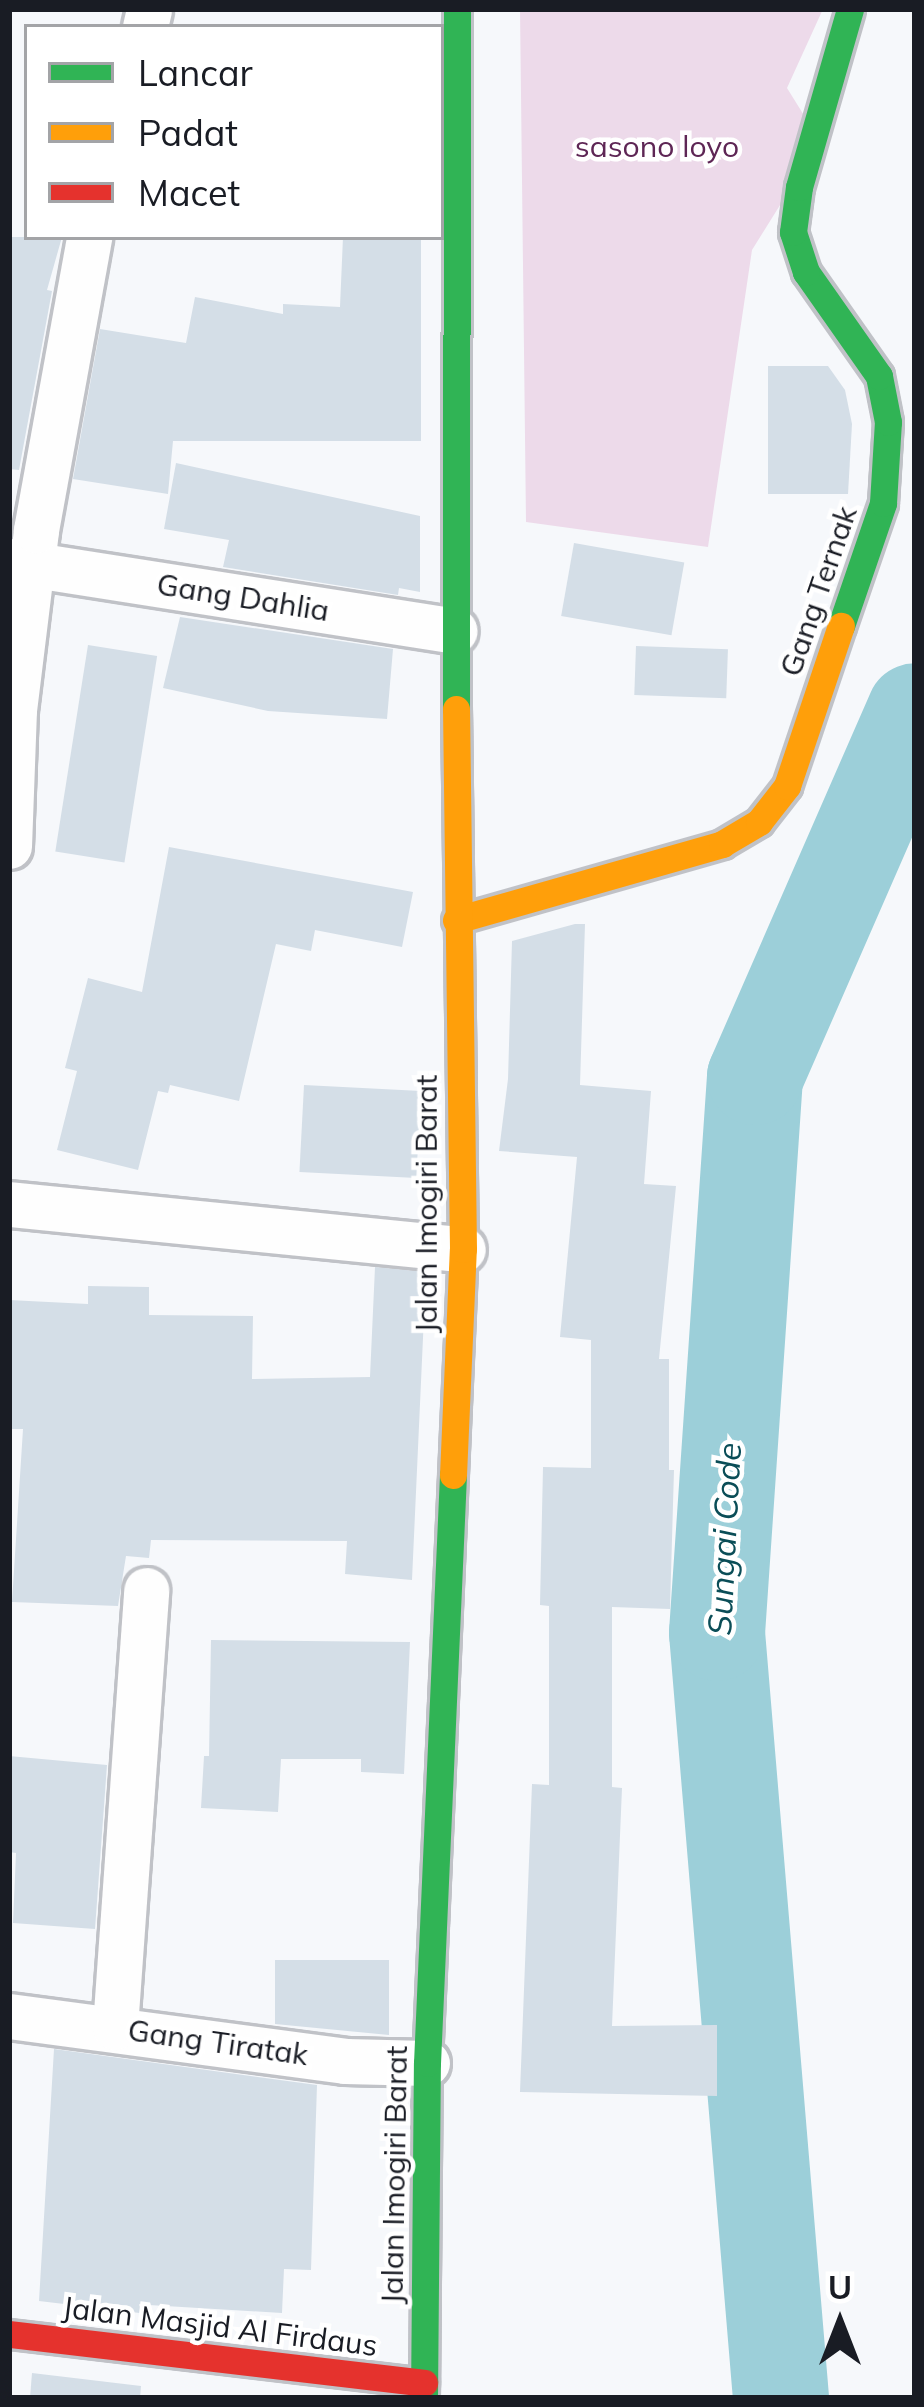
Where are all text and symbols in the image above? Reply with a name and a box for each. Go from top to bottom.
legend [24,24,444,240]
text: Lancar [138,50,253,95]
text: Padat [138,110,238,155]
park label: sasono loyo [575,128,739,164]
text: Macet [138,170,240,215]
street label: Gang Ternak [772,501,864,681]
street label: Gang Dahlia [154,566,332,628]
street label: Jalan Imogiri Barat [408,1075,444,1333]
water label: Sungai Code [699,1442,749,1636]
street label: Gang Tiratak [126,2012,310,2072]
street label: Jalan Imogiri Barat [374,2046,414,2304]
north arrow [780,2263,900,2383]
text: U [828,2266,852,2307]
street label: Jalan Masjid Al Firdaus [60,2289,380,2363]

